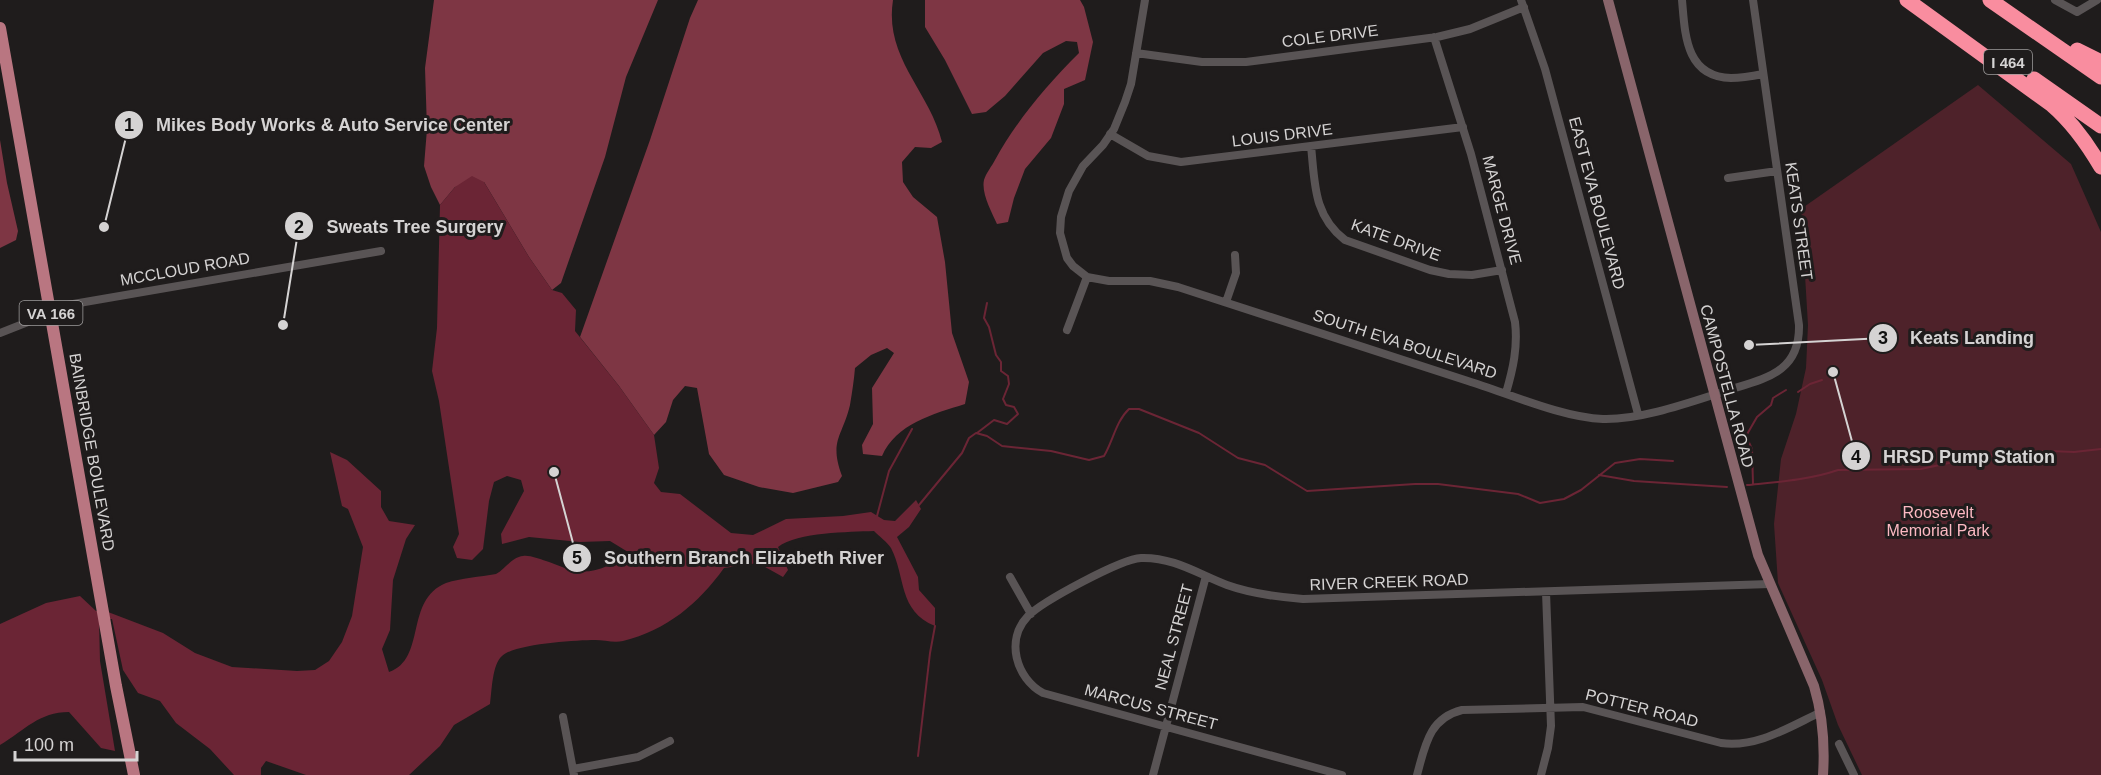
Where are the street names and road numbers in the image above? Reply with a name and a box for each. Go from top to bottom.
street label: COLE DRIVE [1281,22,1379,50]
road number: I 464 [1984,50,2032,74]
street label: EAST EVA BOULEVARD [1566,115,1628,291]
street label: LOUIS DRIVE [1231,120,1333,150]
street label: MARGE DRIVE [1479,154,1525,266]
street label: KEATS STREET [1782,161,1816,281]
street label: KATE DRIVE [1349,216,1443,264]
street label: MCCLOUD ROAD [119,249,251,289]
road number: VA 166 [20,301,82,325]
street label: CAMPOSTELLA ROAD [1697,303,1757,469]
street label: SOUTH EVA BOULEVARD [1311,306,1499,382]
street label: BAINBRIDGE BOULEVARD [66,352,118,552]
street label: RIVER CREEK ROAD [1309,571,1469,593]
street label: NEAL STREET [1152,582,1196,692]
street label: MARCUS STREET [1083,681,1220,733]
street label: POTTER ROAD [1584,686,1700,730]

